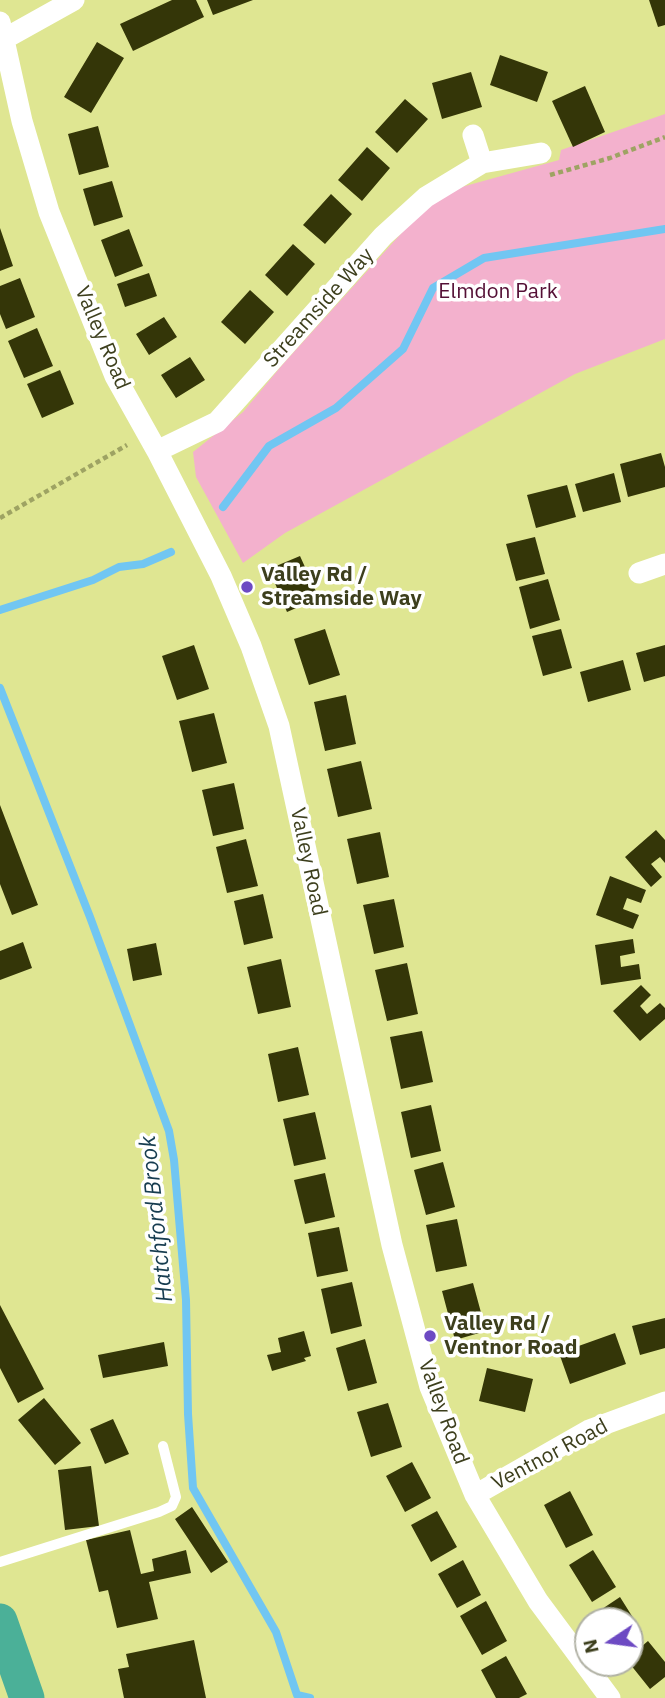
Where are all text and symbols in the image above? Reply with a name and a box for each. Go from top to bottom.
street label: Streamside Way [259,243,379,373]
park label: Elmdon Park [438,279,558,305]
street label: Valley Road [69,283,135,393]
place label: Valley Rd / Streamside Way [261,562,422,612]
marker: Valley Rd / Streamside Way [239,579,255,595]
street label: Valley Road [284,806,332,918]
water label: Hatchford Brook [135,1134,179,1304]
place label: Valley Rd / Ventnor Road [444,1311,577,1361]
marker: Valley Rd / Ventnor Road [422,1328,438,1344]
street label: Valley Road [412,1356,474,1468]
street label: Ventnor Road [488,1414,612,1496]
north arrow [574,1607,644,1677]
text: N [577,1637,604,1656]

